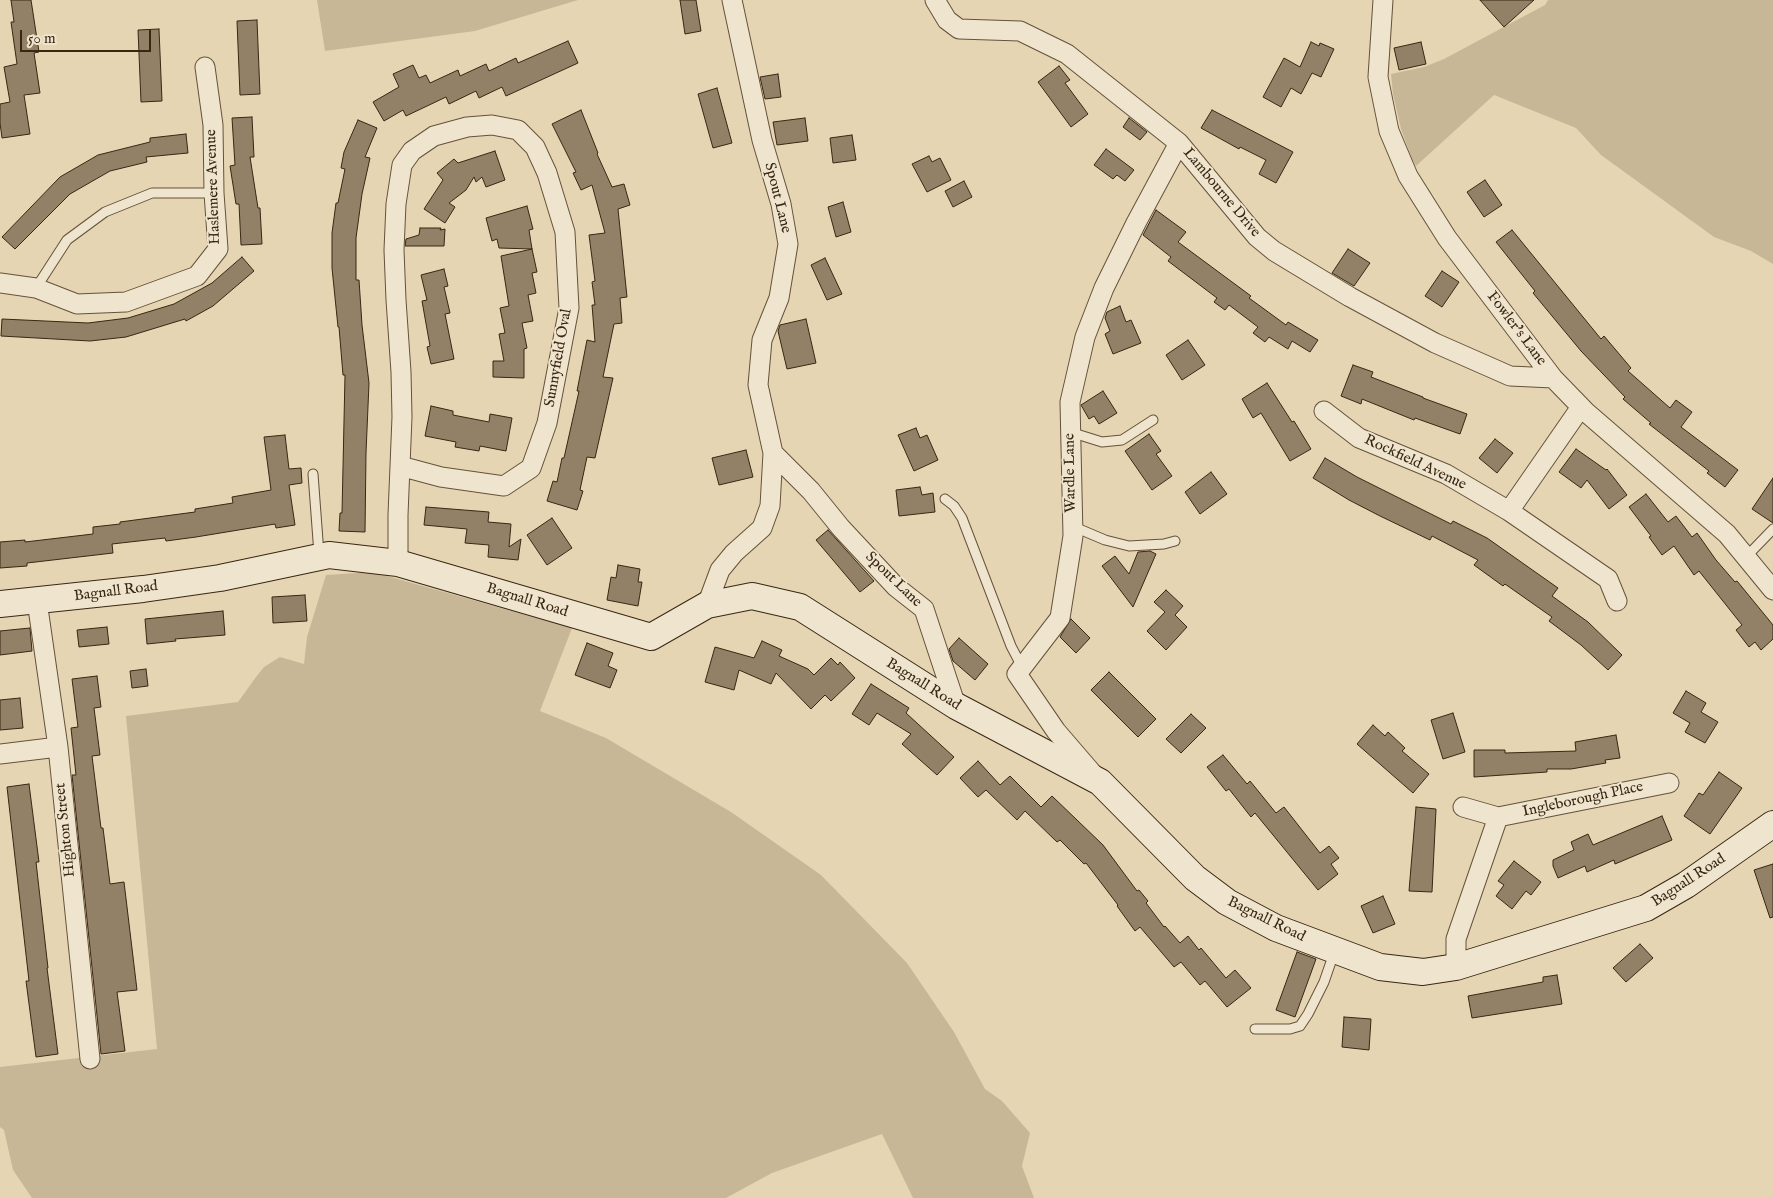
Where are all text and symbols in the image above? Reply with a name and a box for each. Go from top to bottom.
scale bar [22,20,154,52]
text: 50 m [28,29,56,48]
street label: Haslemere Avenue [203,129,225,245]
street label: Lambourne Drive [1178,145,1264,241]
street label: Spout Lane [760,161,794,235]
street label: Fowler's Lane [1482,288,1550,370]
street label: Sunnyfield Oval [542,308,576,408]
street label: Rockfield Avenue [1361,431,1469,495]
street label: Wardle Lane [1061,433,1081,513]
street label: Spout Lane [861,548,925,612]
street label: Bagnall Road [73,578,159,606]
street label: Bagnall Road [484,580,570,622]
street label: Bagnall Road [882,655,964,715]
street label: Ingleborough Place [1521,778,1645,822]
street label: Highton Street [52,782,80,878]
street label: Bagnall Road [1649,850,1729,912]
street label: Bagnall Road [1224,893,1308,947]

